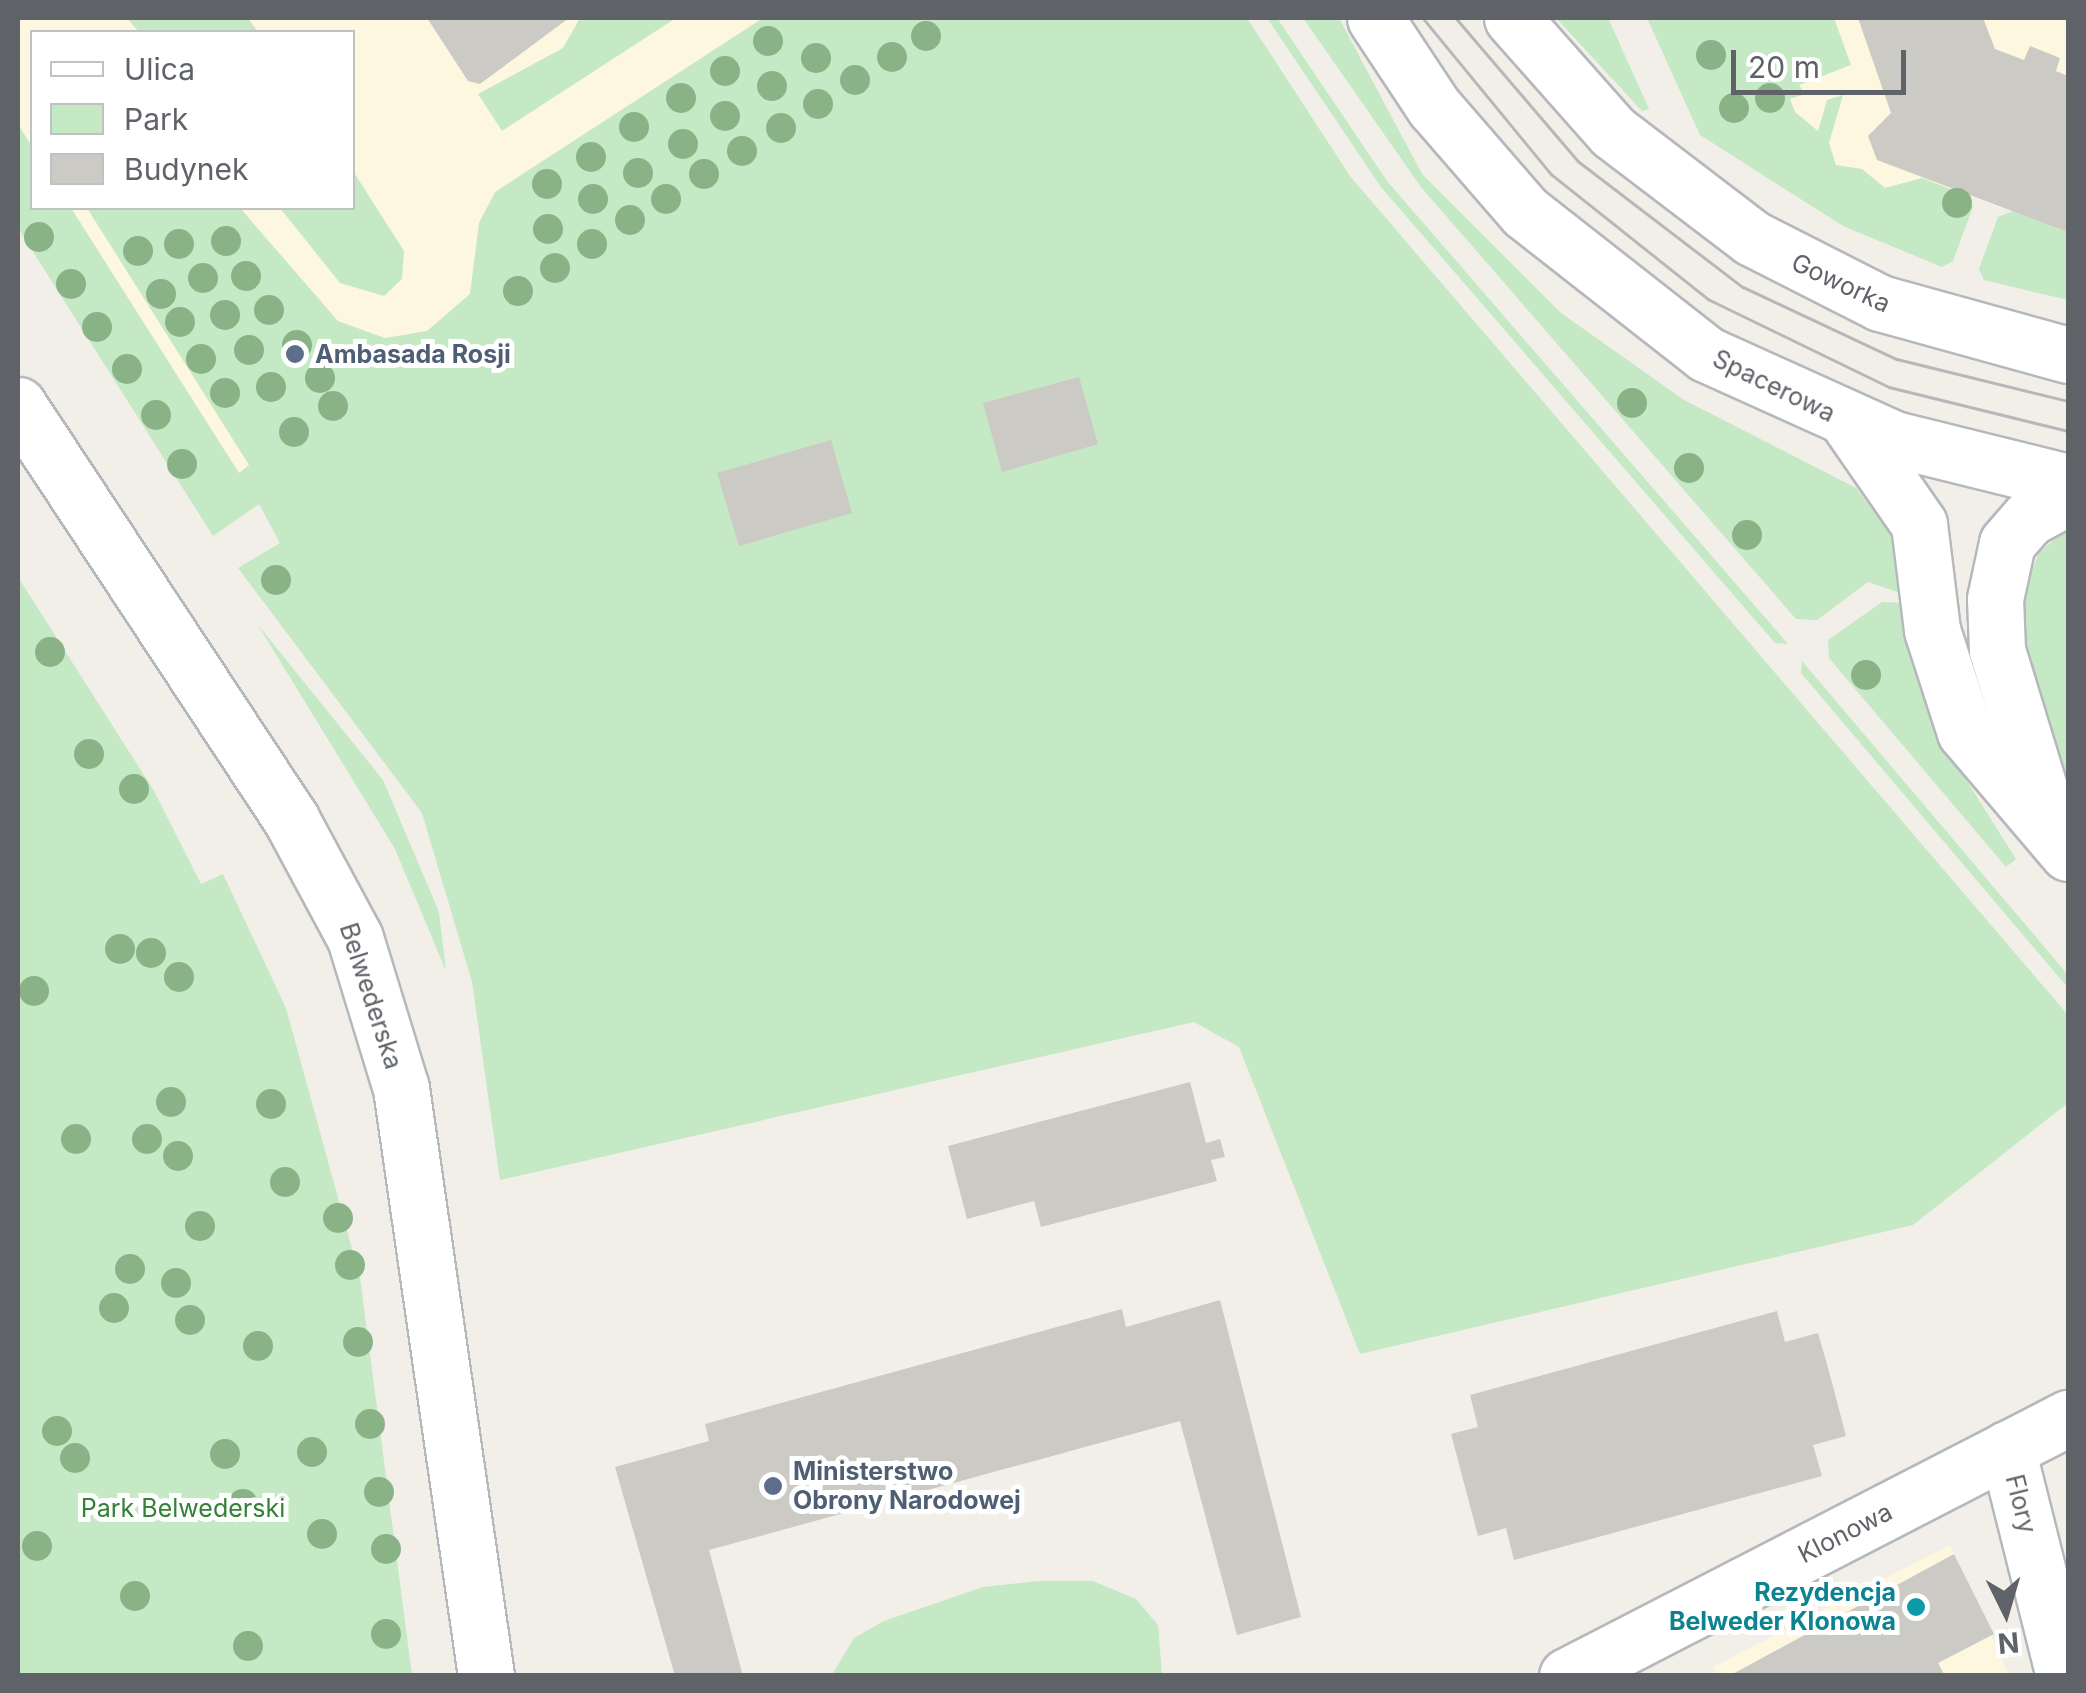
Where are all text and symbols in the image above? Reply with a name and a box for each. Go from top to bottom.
legend [30,30,355,210]
scale bar [1736,30,1911,92]
text: 20 m [1748,49,1820,85]
text: Ulica [124,51,195,87]
text: Park [124,101,188,137]
text: Budynek [124,151,248,187]
street label: Goworka [1787,247,1895,319]
place label: Ambasada Rosji [315,339,511,369]
marker: Ambasada Rosji [284,343,306,365]
street label: Spacerowa [1708,343,1840,429]
street label: Belwederska [333,919,409,1073]
place label: Ministerstwo Obrony Narodowej [793,1457,1021,1516]
street label: Flory [1999,1471,2043,1537]
marker: Ministerstwo Obrony Narodowej [762,1475,784,1497]
park label: Park Belwederski [81,1493,285,1523]
street label: Klonowa [1793,1497,1897,1569]
north arrow [1956,1563,2056,1663]
place label: Rezydencja Belweder Klonowa [1669,1578,1896,1637]
marker: Rezydencja Belweder Klonowa [1905,1596,1927,1618]
text: N [1997,1625,2021,1661]

